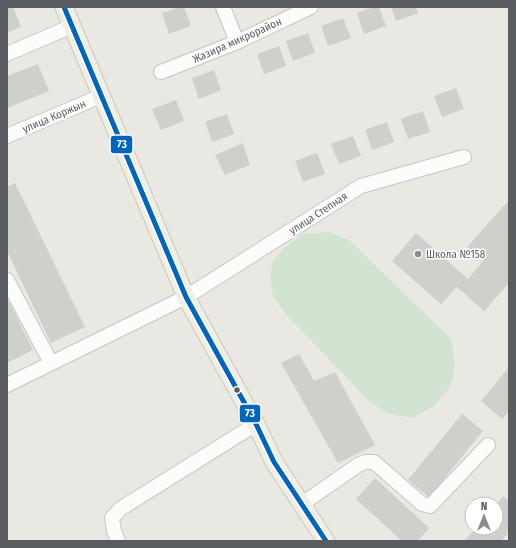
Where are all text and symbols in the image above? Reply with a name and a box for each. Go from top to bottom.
street label: Жазира микрорайон [191,15,284,66]
street label: улица Коржын [21,97,88,136]
line badge: 73 [110,135,133,154]
text: 73 [117,138,127,151]
street label: улица Степная [286,190,350,237]
place label: Школа №158 [426,248,486,261]
marker: Школа №158 [413,249,423,259]
unlabelled marker [232,385,242,395]
line badge: 73 [239,404,261,423]
text: 73 [245,407,255,420]
north arrow [464,496,504,536]
text: N [481,500,487,513]

